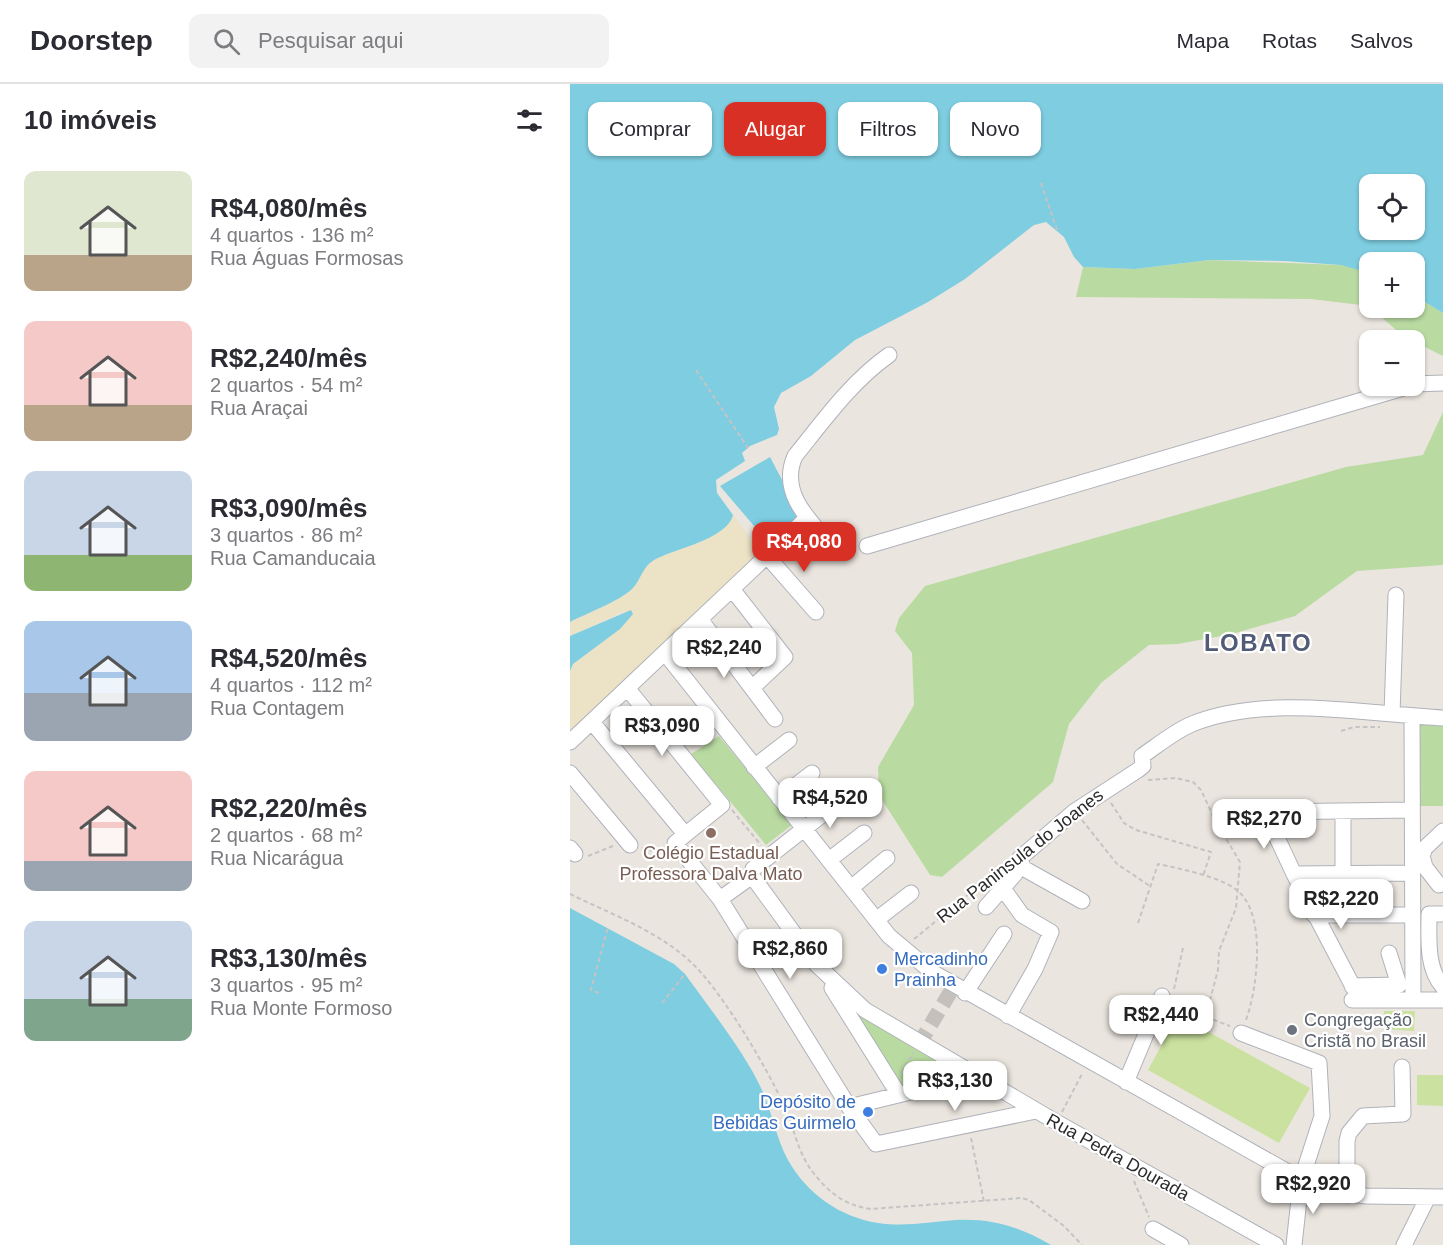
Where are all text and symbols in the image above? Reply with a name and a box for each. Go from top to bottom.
search box [189,14,609,68]
text: Doorstep [30,25,153,56]
icon: search [210,25,243,58]
text: Pesquisar aqui [258,28,403,53]
text: Mapa [1177,29,1229,52]
text: Rotas [1262,29,1317,52]
text: Salvos [1350,29,1413,52]
chip: Comprar [588,102,712,156]
chip: Alugar [724,102,826,156]
chip: Filtros [838,102,938,156]
chip: Novo [950,102,1041,156]
icon: filters [513,104,546,137]
text: 10 imóveis [24,105,157,135]
map controls [1359,174,1425,396]
button: locate [1359,174,1425,240]
text: R$4,080/mês [210,193,368,223]
icon: home [72,195,144,267]
text: 4 quartos · 136 m² [210,224,373,246]
text: Rua Águas Formosas [210,247,403,269]
button: + [1359,252,1425,318]
button: − [1359,330,1425,396]
text: R$2,240/mês [210,343,368,373]
icon: home [72,345,144,417]
text: 2 quartos · 54 m² [210,374,362,396]
text: Rua Araçai [210,397,308,419]
text: R$3,090/mês [210,493,368,523]
icon: home [72,495,144,567]
pin: R$4,080 [749,522,859,573]
text: 3 quartos · 86 m² [210,524,362,546]
text: R$4,080 [766,530,842,552]
text: Rua Camanducaia [210,547,376,569]
pin: R$2,240 [669,628,779,679]
district label: LOBATO [1204,629,1312,656]
text: R$2,240 [686,636,762,658]
text: R$4,520/mês [210,643,368,673]
icon: home [72,645,144,717]
text: 4 quartos · 112 m² [210,674,372,696]
text: Rua Contagem [210,697,345,719]
pin: R$3,090 [607,706,717,757]
text: R$3,090 [624,714,700,736]
pin: R$4,520 [775,778,885,829]
street label: Rua Paninsula do Joanes [933,785,1107,927]
text: R$4,520 [792,786,868,808]
text: R$2,220/mês [210,793,368,823]
icon: home [72,795,144,867]
pin: R$2,270 [1209,799,1319,850]
text: R$2,270 [1226,807,1302,829]
text: 2 quartos · 68 m² [210,824,362,846]
marker: Colégio Estadual Professora Dalva Mato [704,826,718,840]
place label: Colégio Estadual Professora Dalva Mato [619,843,803,884]
text: Rua Nicarágua [210,847,343,869]
pin: R$2,220 [1286,879,1396,930]
text: R$2,220 [1303,887,1379,909]
pin: R$2,860 [735,929,845,980]
text: R$2,860 [752,937,828,959]
text: R$3,130/mês [210,943,368,973]
icon: home [72,945,144,1017]
place label: Mercadinho Prainha [894,949,988,990]
marker: Mercadinho Prainha [875,962,889,976]
text: 3 quartos · 95 m² [210,974,362,996]
pin: R$2,440 [1106,995,1216,1046]
text: Rua Monte Formoso [210,997,392,1019]
text: R$2,440 [1123,1003,1199,1025]
place label: Congregação Cristã no Brasil [1304,1010,1426,1051]
marker: Congregação Cristã no Brasil [1285,1023,1299,1037]
pin: R$3,130 [900,1061,1010,1112]
text: R$3,130 [917,1069,993,1091]
place label: Depósito de Bebidas Guirmelo [713,1092,856,1133]
marker: Depósito de Bebidas Guirmelo [861,1105,875,1119]
street label: Rua Pedra Dourada [1043,1109,1194,1205]
pin: R$2,920 [1258,1164,1368,1215]
text: R$2,920 [1275,1172,1351,1194]

